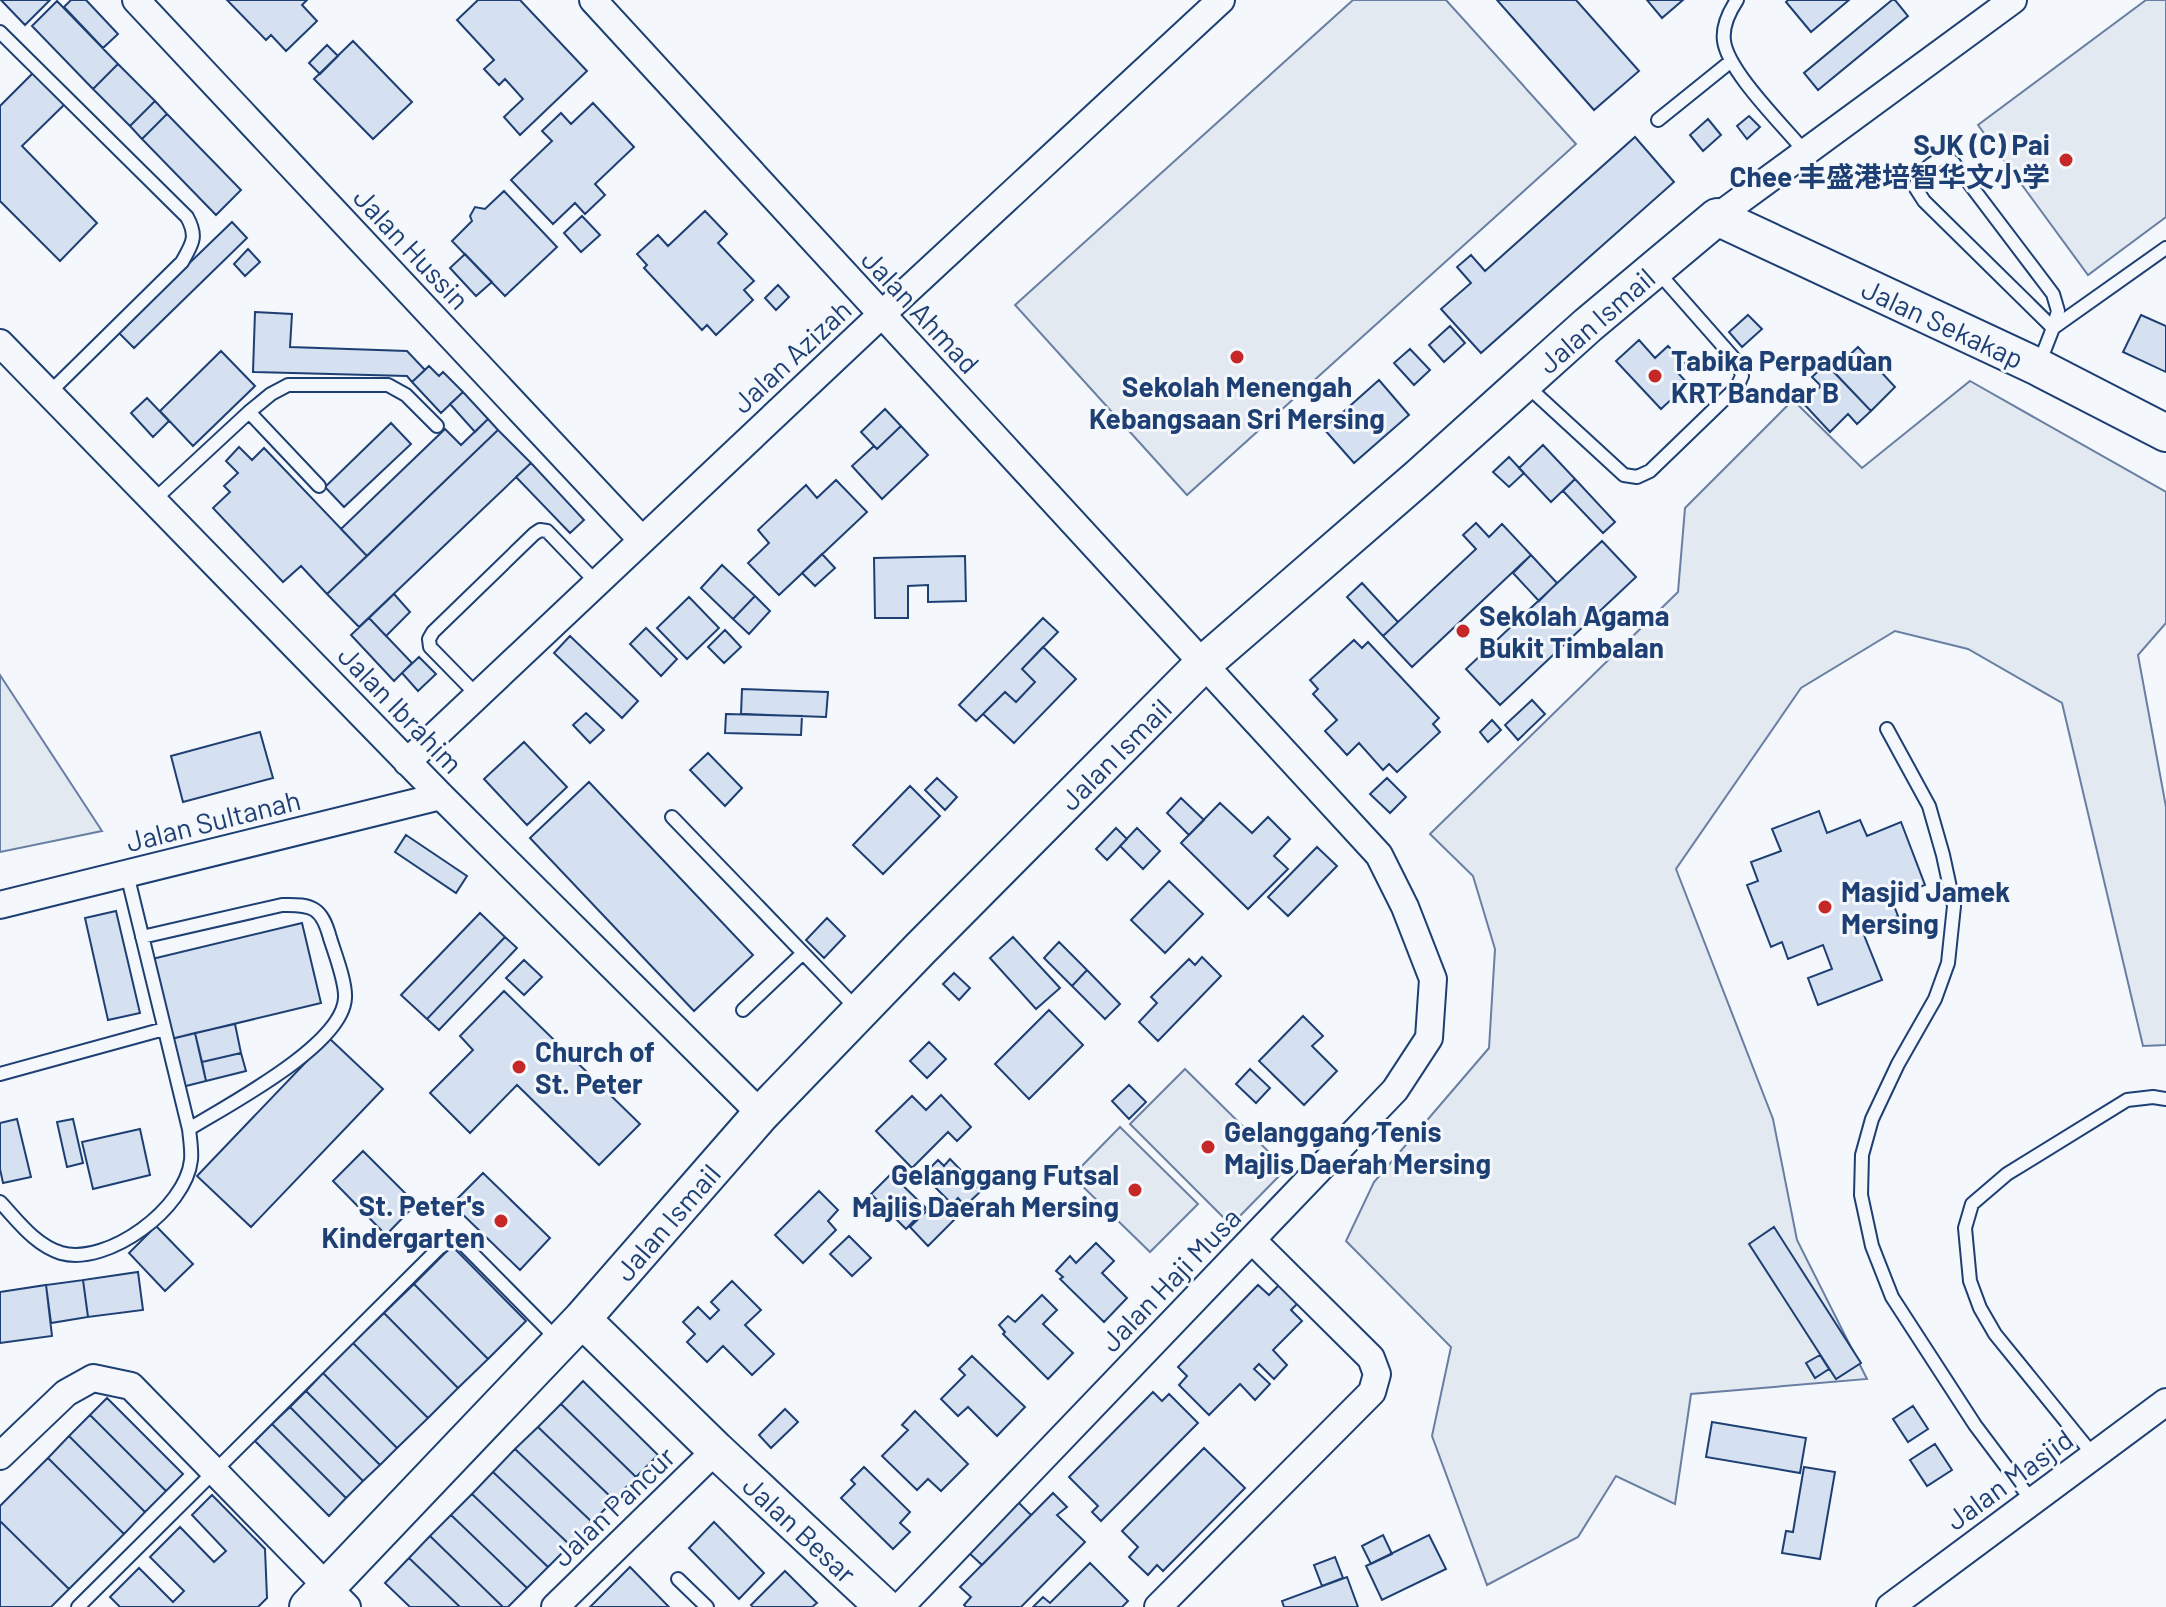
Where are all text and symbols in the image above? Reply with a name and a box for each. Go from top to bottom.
place label: SJK (C) Pai Chee 丰盛港培智华文小学 [1730,127,2050,193]
marker: SJK (C) Pai Chee 丰盛港培智华文小学 [2057,151,2075,169]
street label: Jalan Hussin [347,180,477,316]
street label: Jalan Ahmad [855,242,987,380]
street label: Jalan Ismail [1531,260,1661,380]
street label: Jalan Sekakap [1857,271,2029,375]
street label: Jalan Azizah [724,292,858,420]
place label: Tabika Perpaduan KRT Bandar B [1671,343,1893,409]
marker: Sekolah Menengah Kebangsaan Sri Mersing [1228,348,1246,366]
marker: Tabika Perpaduan KRT Bandar B [1646,367,1664,385]
place label: Sekolah Menengah Kebangsaan Sri Mersing [1089,369,1385,435]
place label: Sekolah Agama Bukit Timbalan [1479,598,1669,664]
marker: Sekolah Agama Bukit Timbalan [1454,622,1472,640]
street label: Jalan Ibrahim [332,638,470,780]
street label: Jalan Ismail [1052,691,1178,817]
street label: Jalan Sultanah [122,782,304,858]
place label: Masjid Jamek Mersing [1841,874,2010,940]
marker: Masjid Jamek Mersing [1816,898,1834,916]
place label: Church of St. Peter [535,1034,655,1100]
marker: Church of St. Peter [510,1058,528,1076]
place label: Gelanggang Tenis Majlis Daerah Mersing [1224,1114,1491,1180]
marker: Gelanggang Tenis Majlis Daerah Mersing [1199,1138,1217,1156]
street label: Jalan Ismail [607,1157,727,1287]
place label: Gelanggang Futsal Majlis Daerah Mersing [852,1157,1119,1223]
marker: Gelanggang Futsal Majlis Daerah Mersing [1126,1181,1144,1199]
place label: St. Peter's Kindergarten [322,1188,485,1254]
street label: Jalan Haji Musa [1093,1200,1247,1358]
marker: St. Peter's Kindergarten [492,1212,510,1230]
street label: Jalan Masjid [1939,1421,2079,1537]
street label: Jalan Pancur [545,1439,681,1573]
street label: Jalan Besar [736,1468,864,1590]

